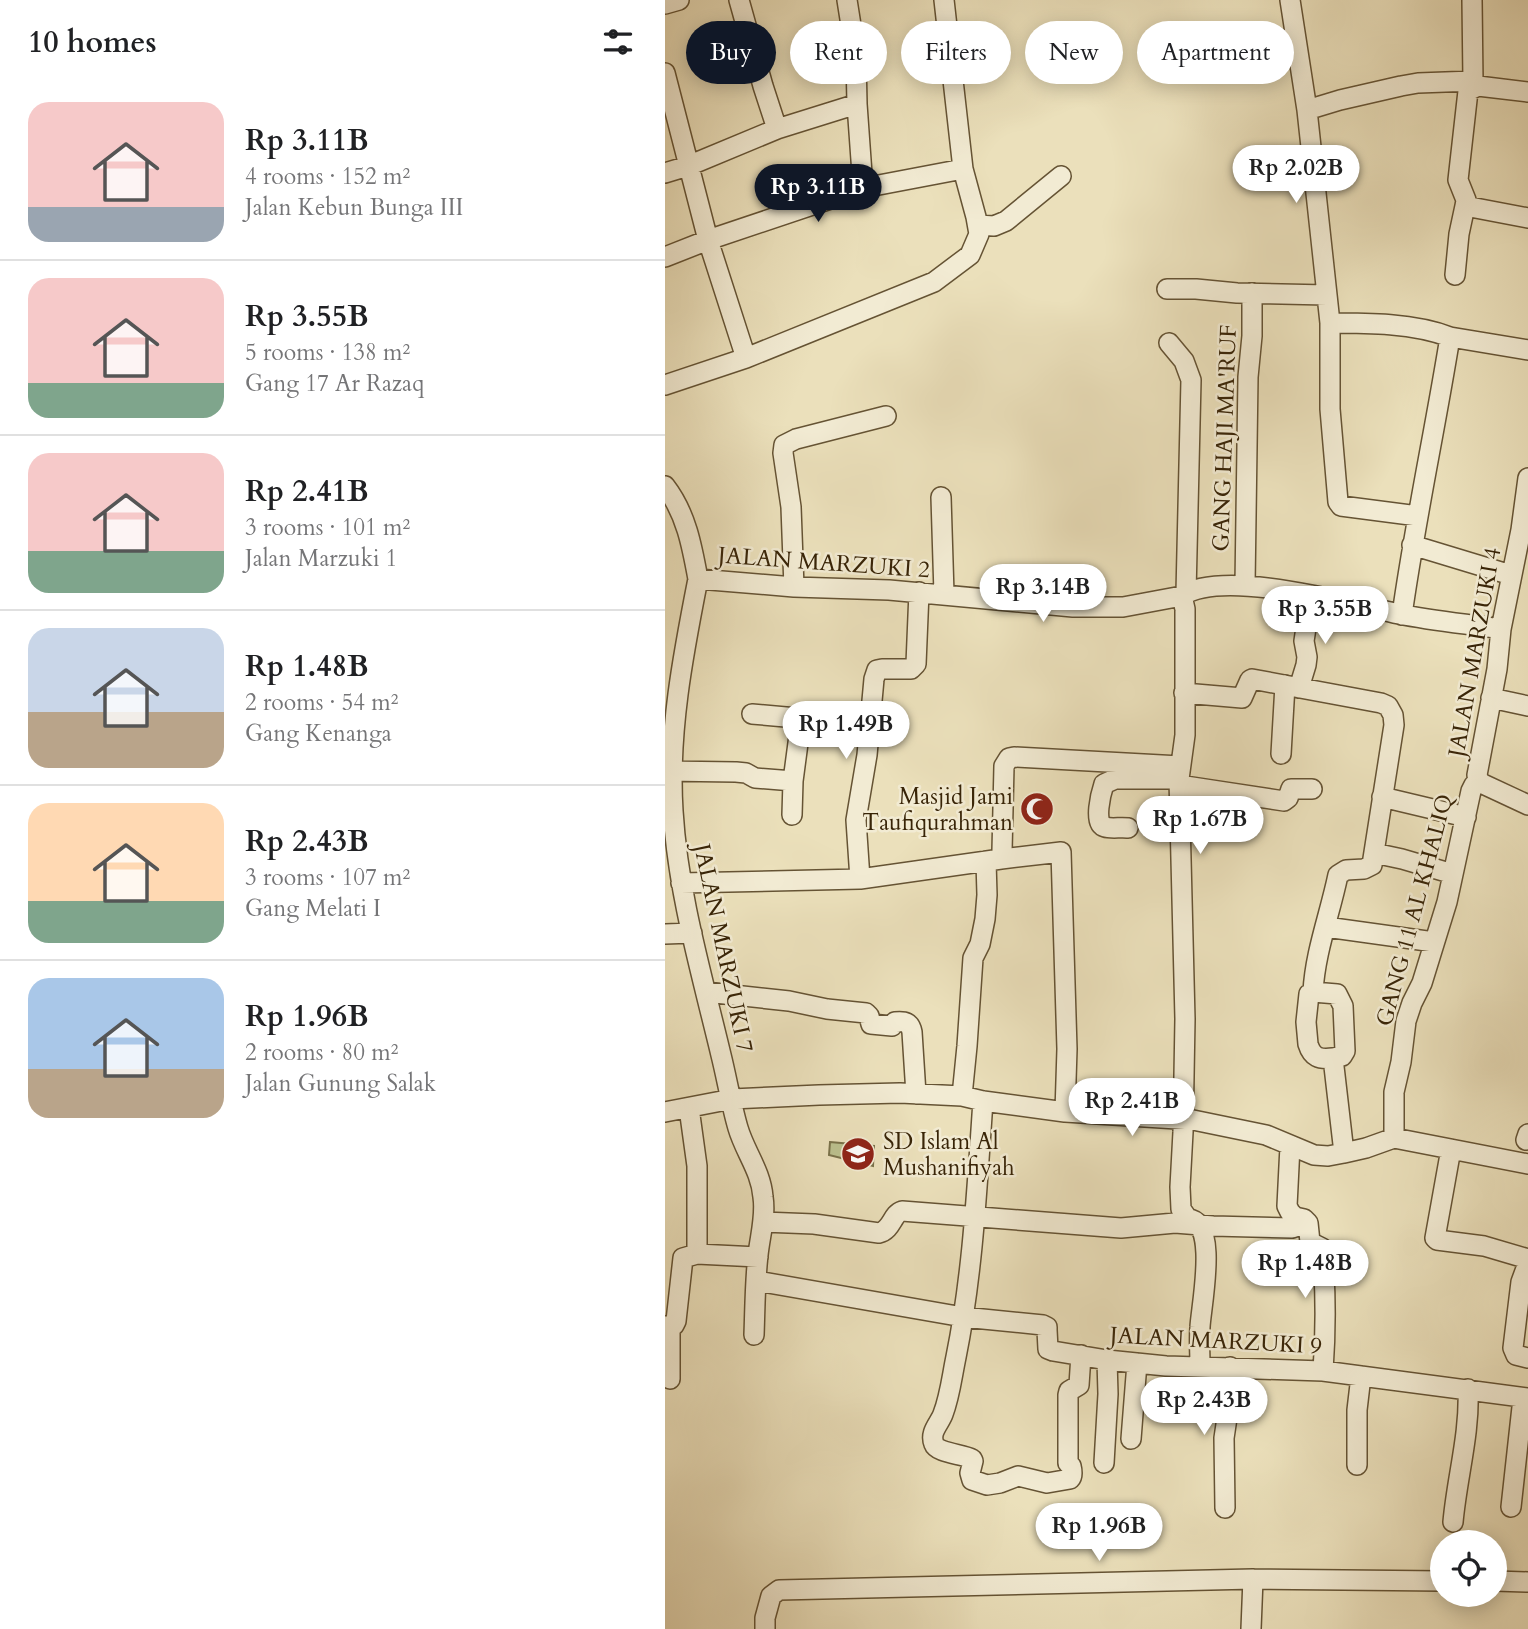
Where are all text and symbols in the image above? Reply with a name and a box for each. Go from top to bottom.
chip: Buy [686,21,776,84]
chip: Rent [790,21,887,84]
chip: Filters [901,21,1011,84]
chip: New [1025,21,1123,84]
chip: Apartment [1137,21,1294,84]
text: 10 homes [28,22,157,63]
icon: filters [599,23,637,61]
text: Rp 3.11B [245,120,369,161]
icon: home [84,130,168,214]
pin: Rp 2.02B [1224,146,1368,205]
text: Rp 2.02B [1249,152,1343,183]
text: 4 rooms · 152 m² [245,161,410,192]
pin: Rp 3.11B [746,164,890,224]
text: Rp 3.11B [771,171,865,202]
text: Jalan Kebun Bunga III [245,192,463,223]
text: Rp 3.55B [245,296,369,337]
icon: home [84,306,168,390]
street label: GANG HAJI MA'RUF [1205,324,1244,552]
text: 5 rooms · 138 m² [245,337,410,368]
text: Gang 17 Ar Razaq [245,368,424,399]
text: Rp 2.41B [245,471,369,512]
icon: home [84,481,168,565]
text: 3 rooms · 101 m² [245,512,410,543]
street label: JALAN MARZUKI 2 [714,539,931,585]
text: Jalan Marzuki 1 [245,543,397,574]
street label: JALAN MARZUKI 4 [1440,545,1508,762]
pin: Rp 3.14B [971,564,1115,624]
text: Rp 3.14B [996,571,1090,602]
pin: Rp 3.55B [1253,586,1397,646]
text: Rp 3.55B [1278,593,1372,624]
text: Rp 1.48B [245,646,369,687]
icon: home [84,656,168,740]
text: 2 rooms · 54 m² [245,687,398,718]
pin: Rp 1.49B [774,702,918,761]
text: Rp 1.49B [799,708,893,739]
text: Gang Kenanga [245,718,392,749]
place label: Masjid Jami Taufiqurahman [862,781,1013,838]
mosque icon: Masjid Jami Taufiqurahman [1018,790,1056,828]
street label: GANG 11 AL KHALIQ [1369,791,1460,1030]
pin: Rp 1.67B [1128,796,1272,856]
text: Rp 1.67B [1153,803,1247,834]
text: Rp 2.43B [245,821,369,862]
icon: home [84,831,168,915]
street label: JALAN MARZUKI 7 [686,838,761,1055]
text: 3 rooms · 107 m² [245,862,410,893]
text: Gang Melati I [245,893,381,924]
text: Rp 1.96B [245,996,369,1037]
icon: home [84,1006,168,1090]
text: 2 rooms · 80 m² [245,1037,398,1068]
text: Jalan Gunung Salak [245,1068,436,1099]
pin: Rp 2.41B [1060,1078,1204,1138]
text: Rp 2.41B [1085,1085,1179,1116]
place label: SD Islam Al Mushanifiyah [883,1126,1015,1183]
school or university icon: SD Islam Al Mushanifiyah [839,1135,877,1173]
pin: Rp 1.48B [1233,1240,1377,1300]
text: Rp 1.48B [1258,1247,1352,1278]
street label: JALAN MARZUKI 9 [1106,1319,1323,1362]
pin: Rp 2.43B [1132,1378,1276,1437]
text: Rp 2.43B [1157,1384,1251,1415]
pin: Rp 1.96B [1027,1504,1171,1563]
text: Rp 1.96B [1052,1510,1146,1541]
map controls [1430,1530,1507,1607]
button: locate [1430,1530,1507,1607]

